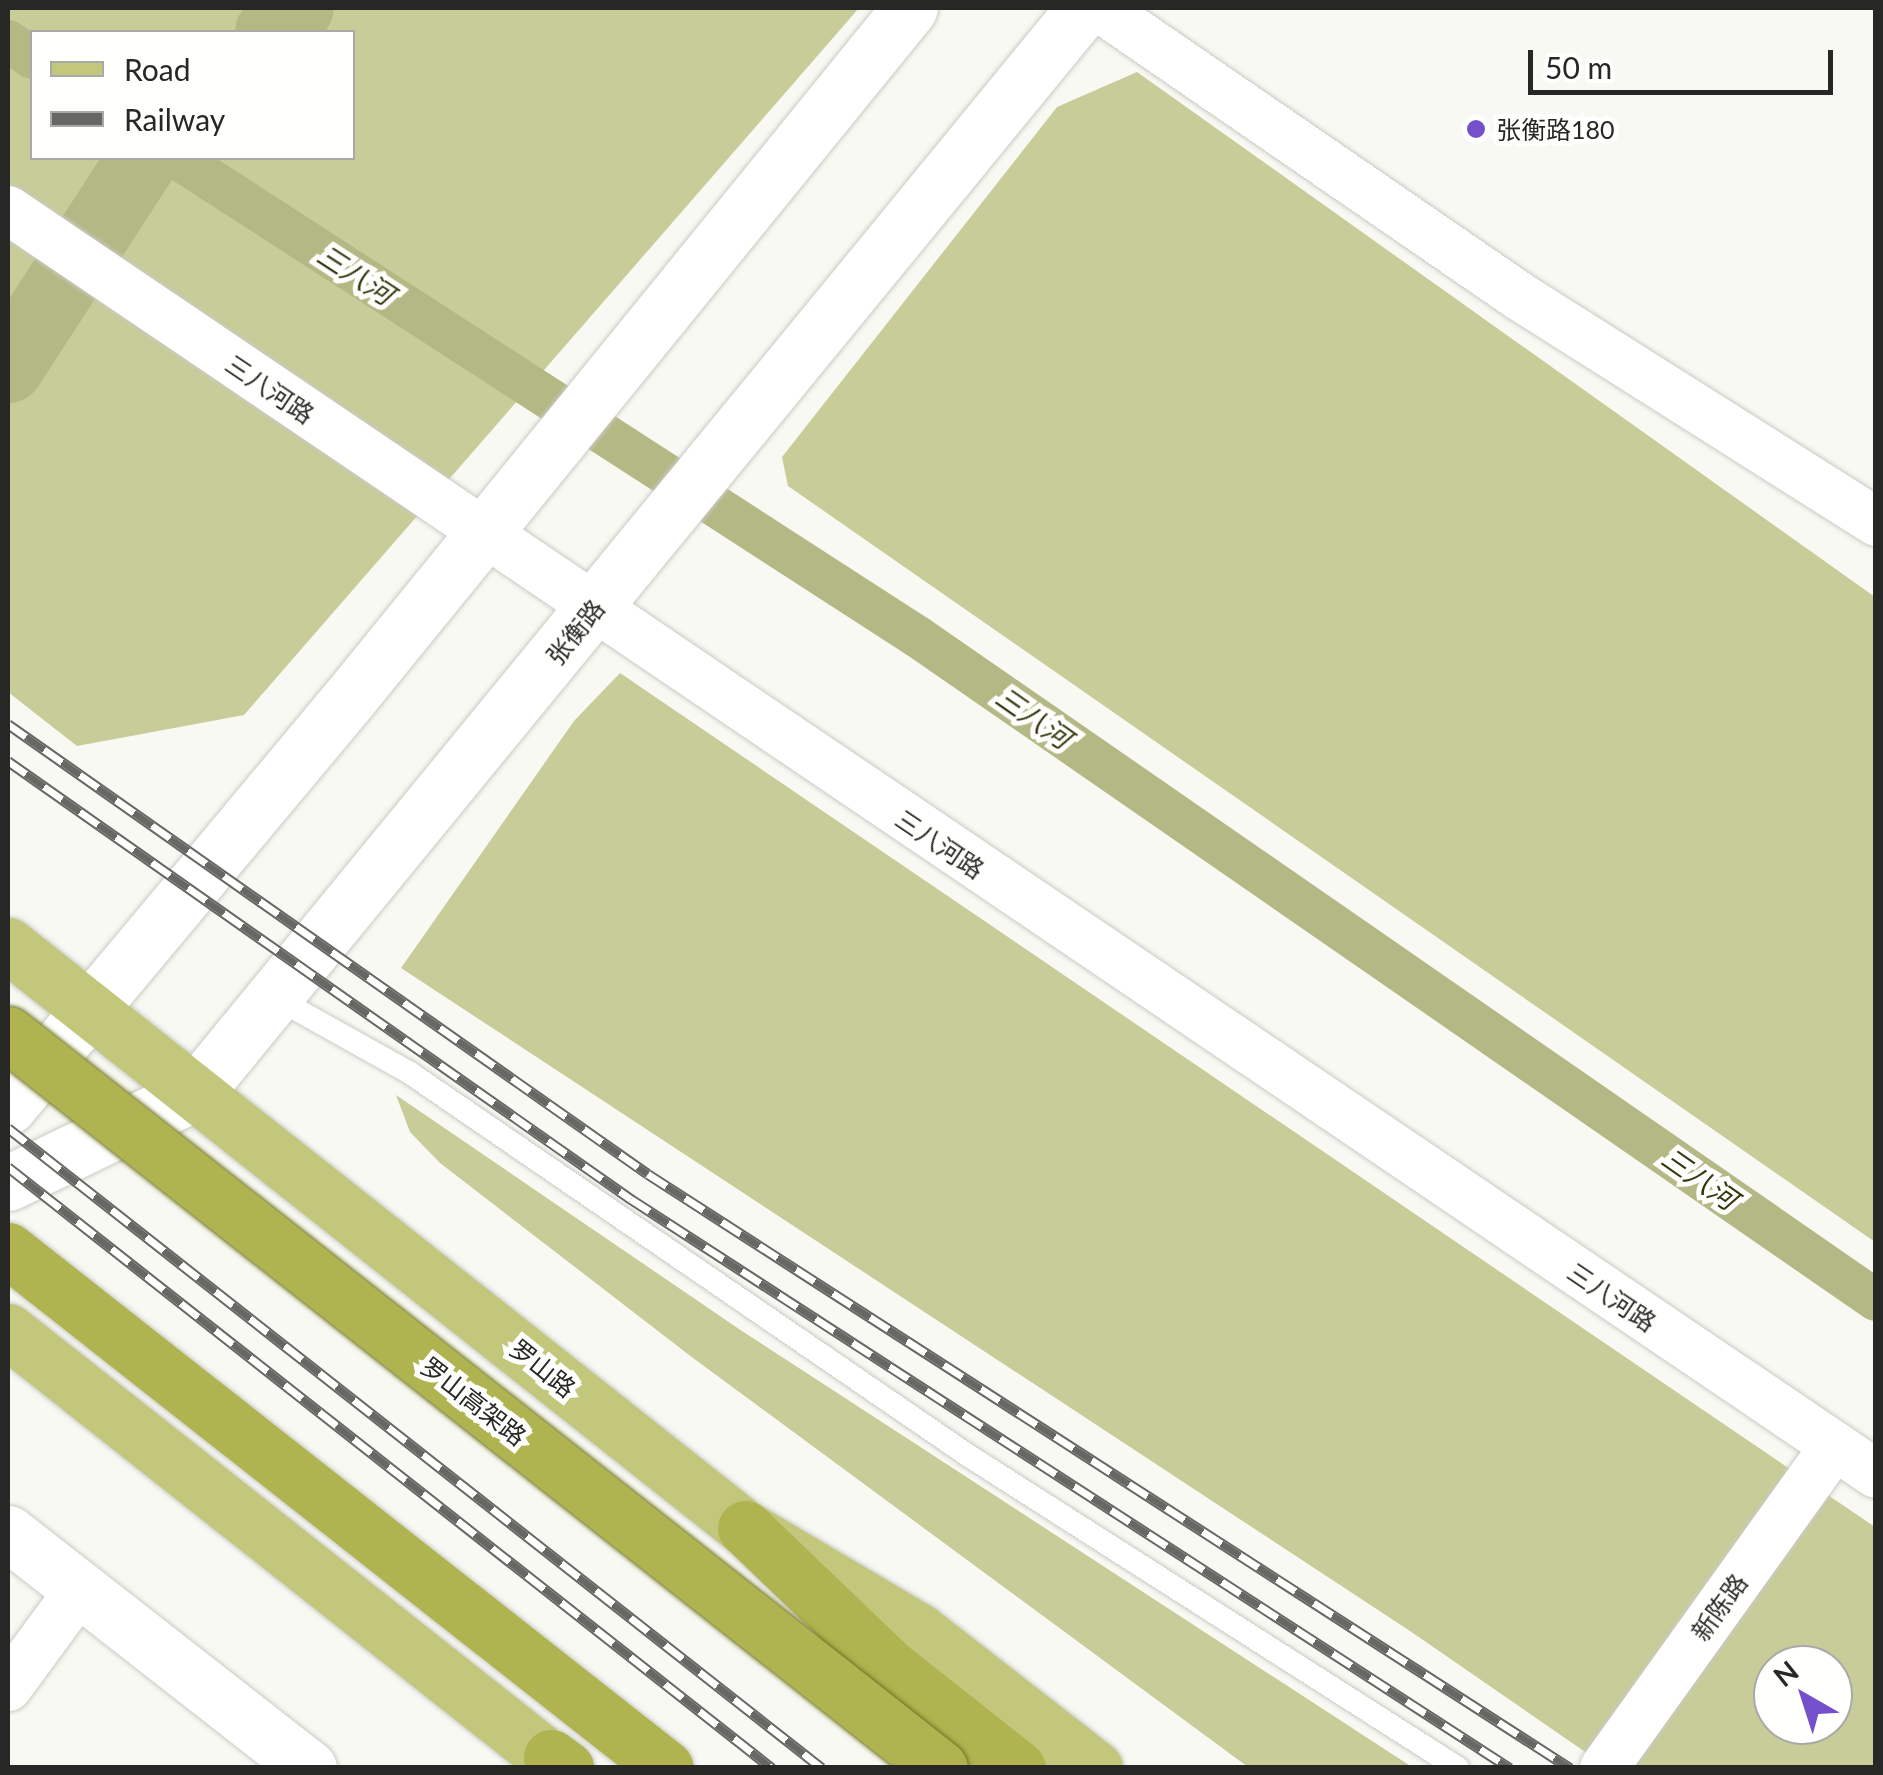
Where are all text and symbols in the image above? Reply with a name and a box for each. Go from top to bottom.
legend [30,30,355,160]
scale bar [1533,30,1838,92]
text: 50 m [1545,49,1612,85]
text: Road [124,51,191,87]
text: Railway [124,101,225,137]
place label: 张衡路180 [1496,114,1614,144]
marker: 张衡路180 [1465,118,1487,140]
water label: 三八河 [312,237,400,311]
street label: 三八河路 [220,349,320,429]
street label: 张衡路 [540,593,610,671]
water label: 三八河 [990,679,1078,755]
street label: 三八河路 [890,804,990,884]
water label: 三八河 [1656,1140,1744,1216]
street label: 三八河路 [1562,1257,1662,1337]
street label: 罗山路 [504,1333,582,1403]
street label: 罗山高架路 [416,1351,532,1451]
street label: 新陈路 [1685,1568,1753,1646]
north arrow [1753,1645,1853,1745]
text: N [1766,1653,1804,1693]

